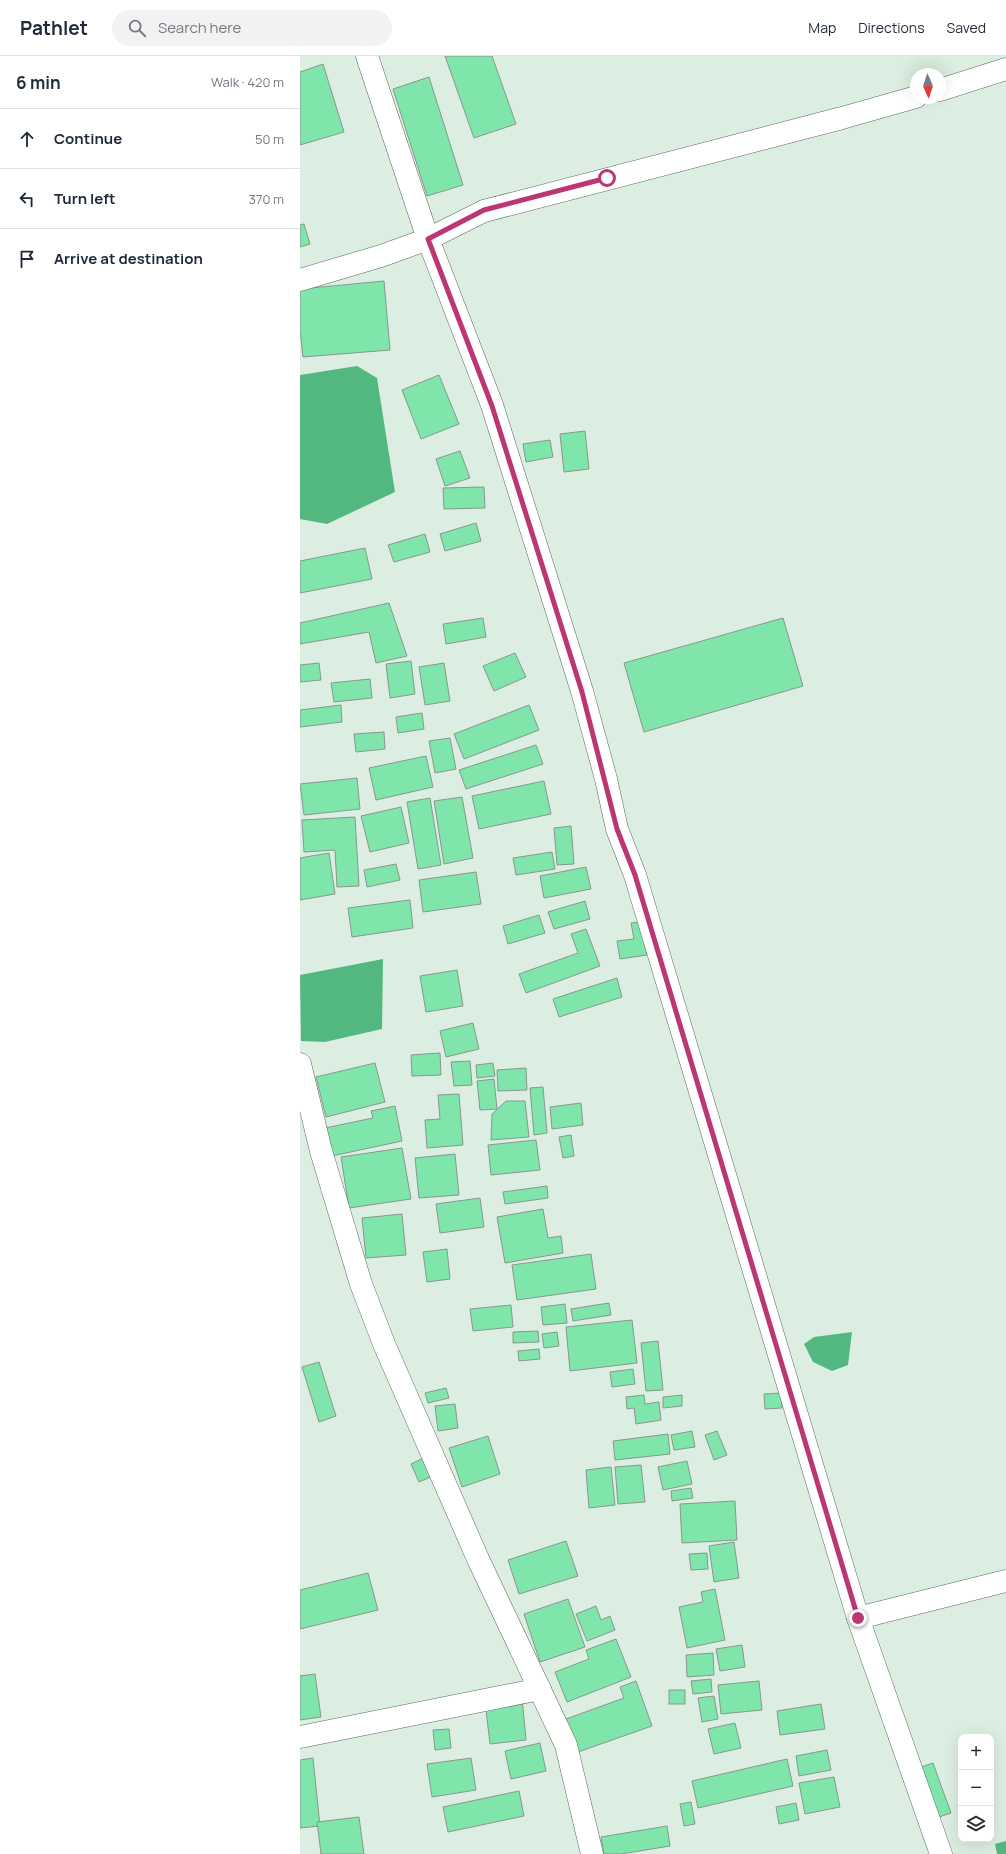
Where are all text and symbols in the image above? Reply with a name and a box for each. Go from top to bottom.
search box [112,10,392,46]
text: Pathlet [20,15,88,41]
icon: search [126,17,148,39]
text: Search here [158,17,241,38]
text: Map [808,18,836,37]
text: Directions [858,18,925,37]
text: Saved [947,18,986,37]
north arrow [910,68,946,104]
text: 6 min [16,71,61,94]
text: Walk · 420 m [211,73,284,91]
icon: ahead [16,128,38,150]
text: Continue [54,128,122,149]
text: 50 m [255,130,284,148]
route start [598,169,616,187]
icon: left [16,188,38,210]
text: Turn left [54,188,116,209]
text: 370 m [249,190,284,208]
icon: arrive [16,248,38,270]
text: Arrive at destination [54,248,203,269]
route end [849,1609,867,1627]
map controls [958,1734,994,1842]
button: + [958,1734,994,1770]
button: − [958,1770,994,1806]
button: layers [958,1806,994,1842]

